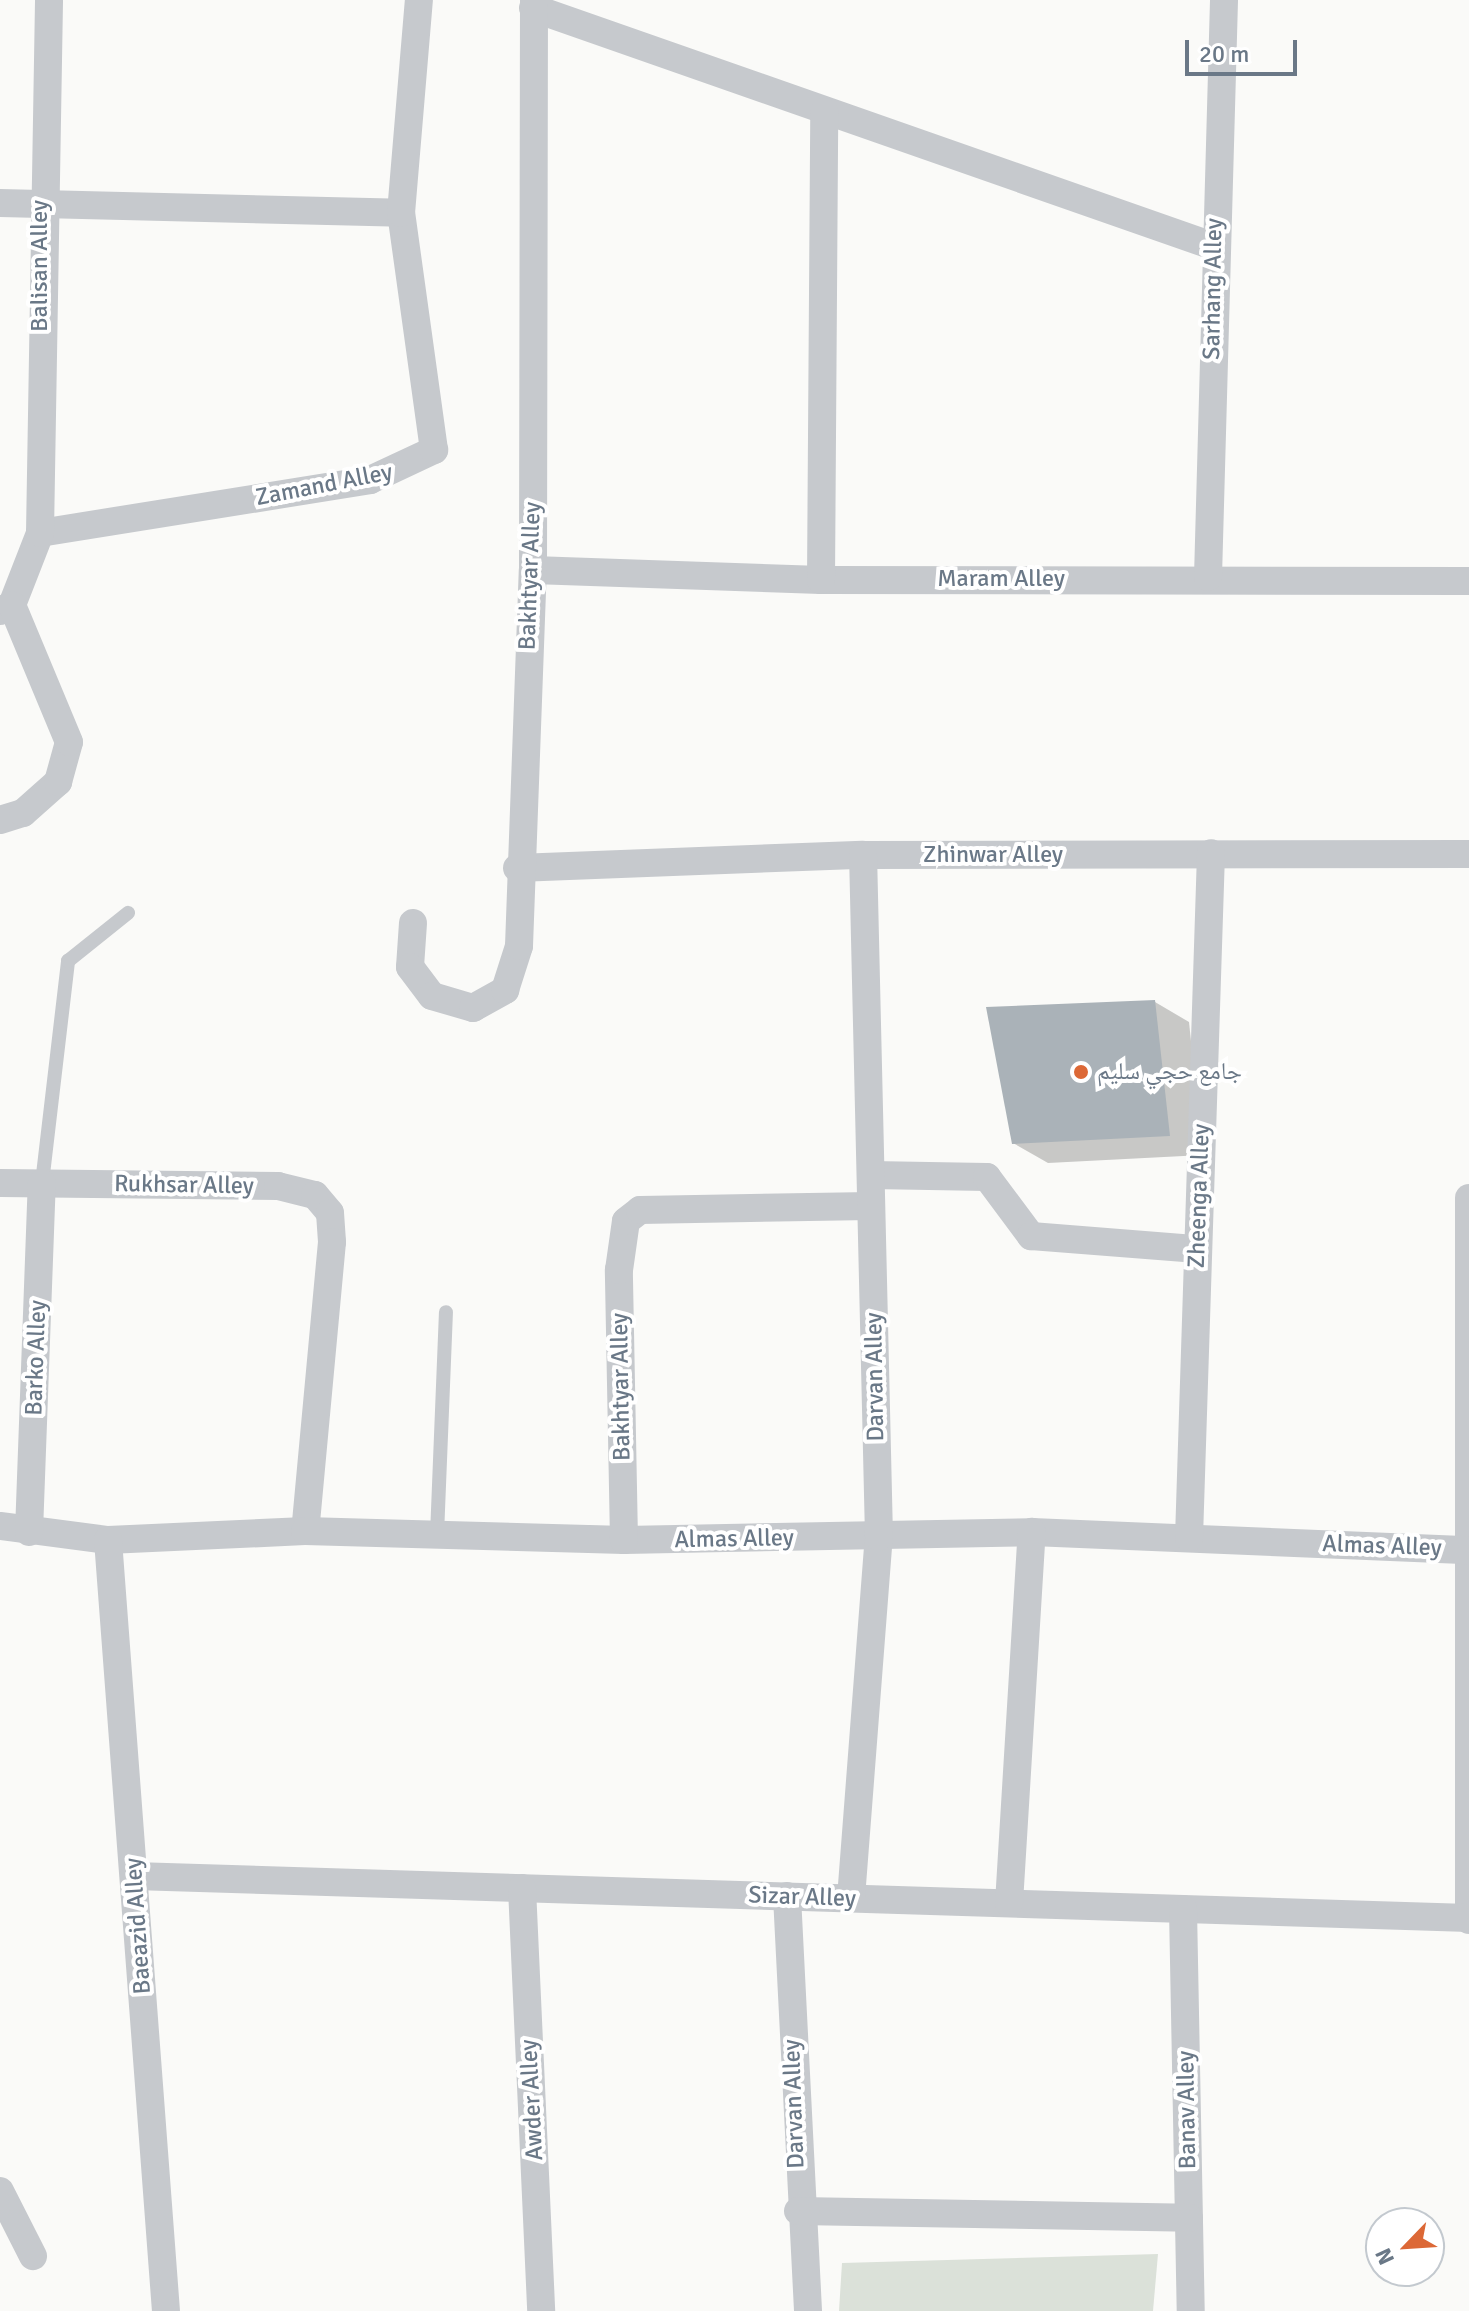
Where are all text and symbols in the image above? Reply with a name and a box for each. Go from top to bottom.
scale bar [1189,24,1301,74]
text: 20 m [1199,39,1249,69]
street label: Balisan Alley [26,200,54,332]
street label: Sarhang Alley [1197,218,1229,360]
street label: Zamand Alley [253,458,395,512]
street label: Bakhtyar Alley [513,501,547,651]
street label: Maram Alley [937,565,1065,593]
street label: Zhinwar Alley [923,841,1063,869]
place label: جامع حجي سليم [1097,1058,1242,1086]
marker: جامع حجي سليم [1072,1063,1090,1081]
street label: Zheenga Alley [1182,1123,1216,1269]
street label: Rukhsar Alley [114,1169,254,1201]
street label: Barko Alley [20,1300,52,1416]
street label: Darvan Alley [859,1312,891,1442]
street label: Bakhtyar Alley [605,1313,637,1461]
street label: Almas Alley [674,1524,794,1554]
street label: Almas Alley [1322,1530,1442,1562]
street label: Baeazid Alley [119,1857,157,1995]
street label: Sizar Alley [748,1881,856,1913]
street label: Awder Alley [514,2039,550,2161]
street label: Darvan Alley [777,2039,811,2169]
street label: Banav Alley [1172,2050,1202,2170]
north arrow [1365,2207,1445,2287]
text: N [1369,2244,1400,2269]

